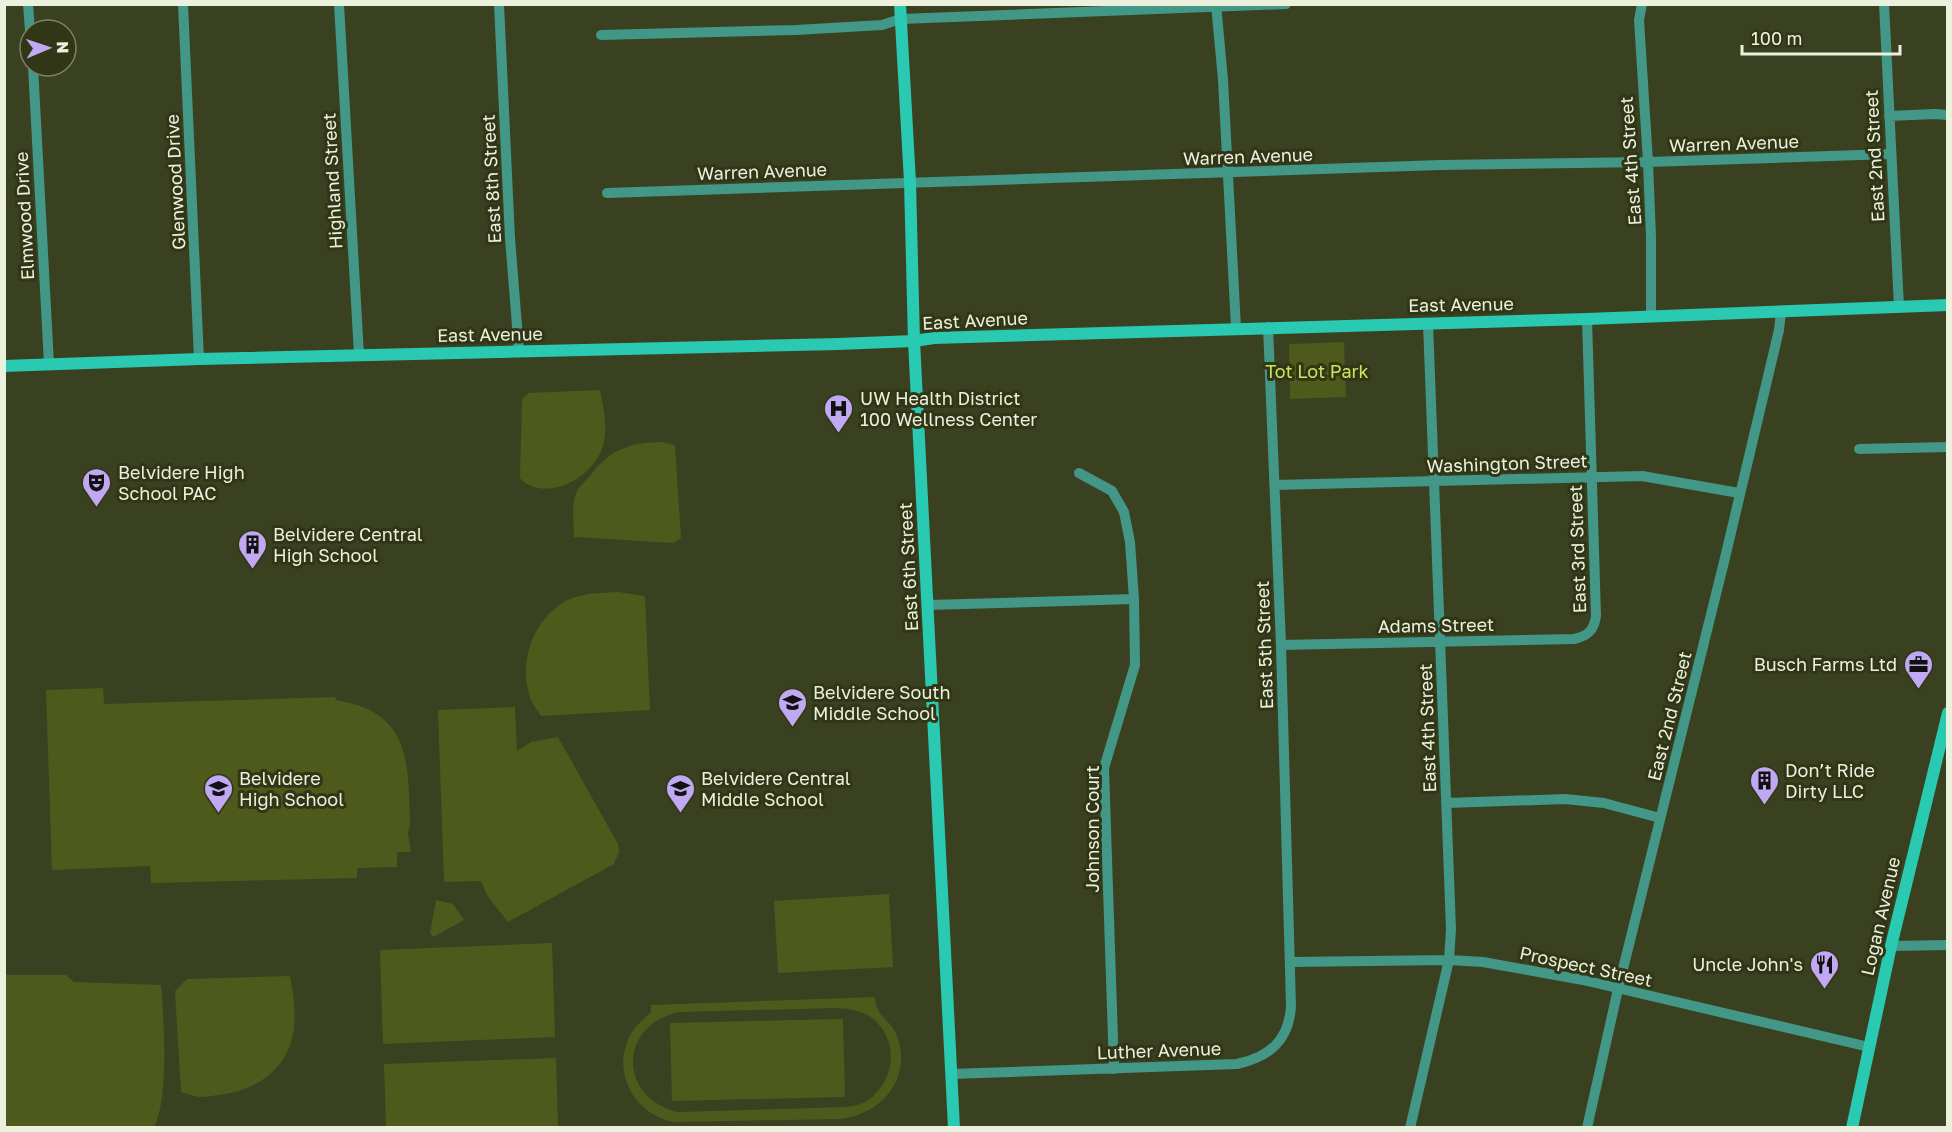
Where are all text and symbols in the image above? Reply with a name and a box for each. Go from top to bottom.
north arrow [18,18,78,78]
scale bar [1742,18,1900,56]
text: 100 m [1751,27,1802,49]
text: N [53,41,73,54]
street label: East 2nd Street [1860,89,1888,223]
street label: East 4th Street [1615,96,1645,226]
street label: Highland Street [317,112,347,250]
street label: Glenwood Drive [160,114,190,250]
street label: East 8th Street [477,114,505,244]
street label: Warren Avenue [1669,130,1799,156]
street label: Warren Avenue [1183,143,1313,169]
street label: Elmwood Drive [10,151,38,281]
street label: Warren Avenue [697,158,827,184]
street label: East Avenue [1408,292,1514,316]
street label: East Avenue [922,306,1028,334]
street label: East Avenue [437,322,543,346]
park label: Tot Lot Park [1265,360,1369,382]
place label: UW Health District 100 Wellness Center [860,387,1037,430]
hospital icon: UW Health District 100 Wellness Center [823,392,855,434]
street label: Washington Street [1426,449,1588,477]
place label: Belvidere High School PAC [118,461,245,504]
theatre icon: Belvidere High School PAC [81,466,113,508]
street label: East 3rd Street [1564,484,1590,614]
street label: East 6th Street [894,502,922,632]
place label: Belvidere Central High School [273,523,423,566]
building icon: Belvidere Central High School [236,528,268,570]
street label: East 5th Street [1251,580,1277,710]
street label: Adams Street [1378,613,1494,637]
office icon: Busch Farms Ltd [1902,648,1934,690]
street label: East 2nd Street [1642,649,1696,783]
place label: Busch Farms Ltd [1754,653,1897,675]
street label: East 4th Street [1414,663,1440,793]
place label: Belvidere South Middle School [813,681,951,724]
school or university icon: Belvidere South Middle School [776,686,808,728]
place label: Don’t Ride Dirty LLC [1785,759,1875,802]
building icon: Don’t Ride Dirty LLC [1748,764,1780,806]
street label: Johnson Court [1081,765,1103,893]
place label: Belvidere High School [239,767,344,810]
place label: Belvidere Central Middle School [701,767,851,810]
school or university icon: Belvidere High School [202,772,234,814]
school or university icon: Belvidere Central Middle School [664,772,696,814]
street label: Logan Avenue [1856,854,1904,978]
street label: Prospect Street [1518,941,1654,991]
restaurant icon: Uncle John's [1808,948,1840,990]
place label: Uncle John's [1692,953,1803,975]
street label: Luther Avenue [1096,1037,1222,1063]

